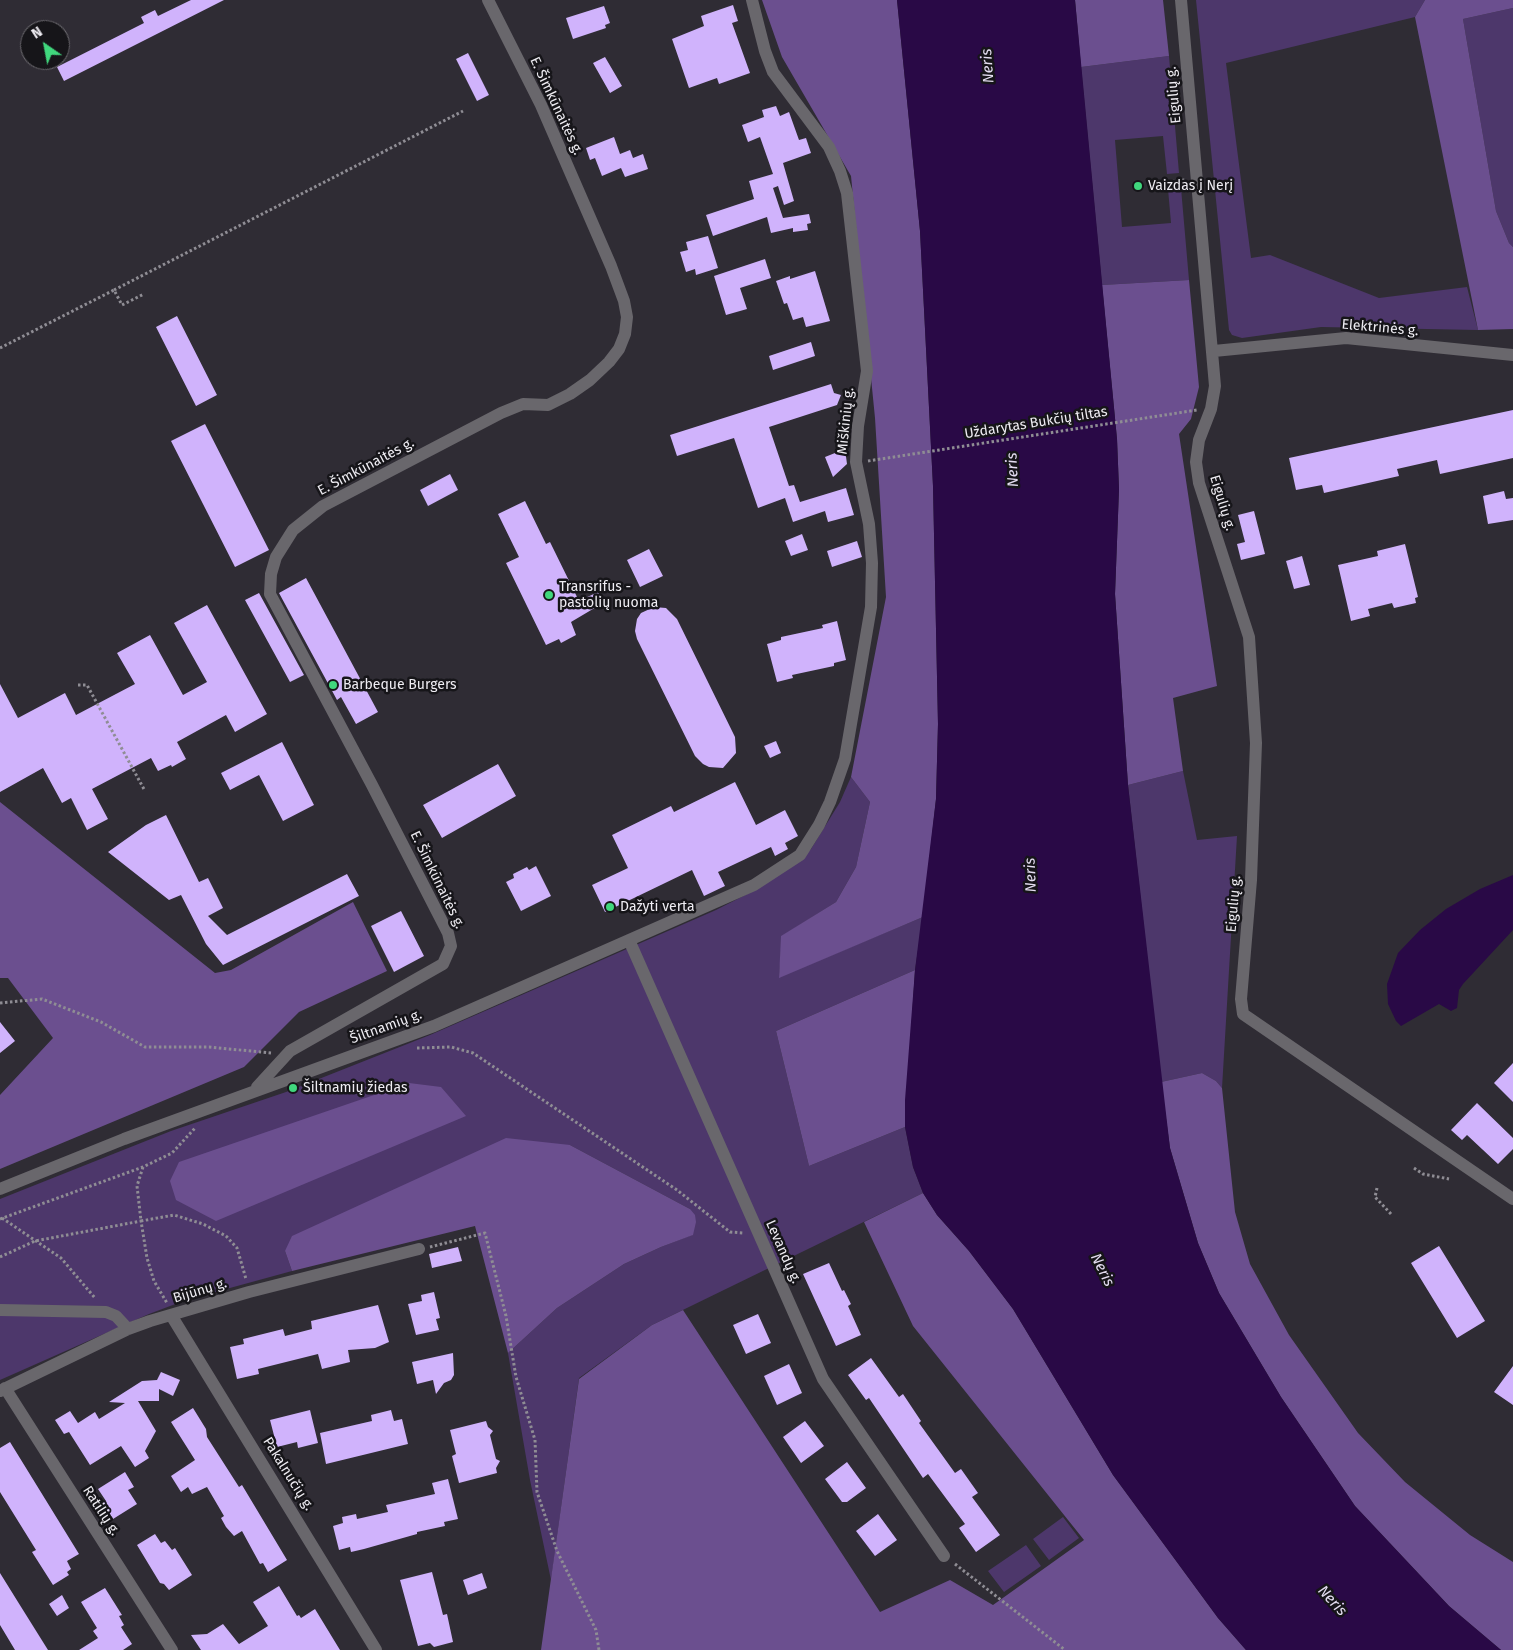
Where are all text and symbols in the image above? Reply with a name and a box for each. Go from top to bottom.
north arrow [20,20,70,70]
text: N [29,23,46,43]
water label: Neris [978,48,998,84]
street label: E. Šimkūnaitės g. [526,54,586,158]
street label: Eigulių g. [1163,66,1185,124]
place label: Vaizdas į Nerį [1148,178,1233,194]
marker: Vaizdas į Nerį [1132,180,1144,192]
street label: Elektrinės g. [1341,316,1419,340]
street label: Miškinių g. [834,387,858,455]
street label: Uždarytas Bukčių tiltas [963,403,1109,443]
street label: E. Šimkūnaitės g. [315,435,417,499]
water label: Neris [1003,452,1023,488]
street label: Eigulių g. [1206,473,1238,533]
place label: Transrifus - pastolių nuoma [559,579,658,612]
marker: Transrifus - pastolių nuoma [543,589,555,601]
place label: Barbeque Burgers [343,677,457,693]
marker: Barbeque Burgers [327,679,339,691]
street label: E. Šimkūnaitės g. [406,828,468,932]
water label: Neris [1021,857,1041,893]
street label: Eigulių g. [1223,875,1245,933]
place label: Dažyti verta [620,899,695,915]
marker: Dažyti verta [604,901,616,913]
street label: Šiltnamių g. [348,1006,424,1048]
place label: Šiltnamių žiedas [303,1080,407,1096]
marker: Šiltnamių žiedas [287,1082,299,1094]
street label: Levandų g. [762,1218,804,1286]
water label: Neris [1086,1250,1118,1290]
street label: Bijūnų g. [171,1275,229,1307]
street label: Pakalnučių g. [259,1434,317,1514]
street label: Ratilių g. [79,1483,123,1539]
water label: Neris [1314,1582,1350,1620]

